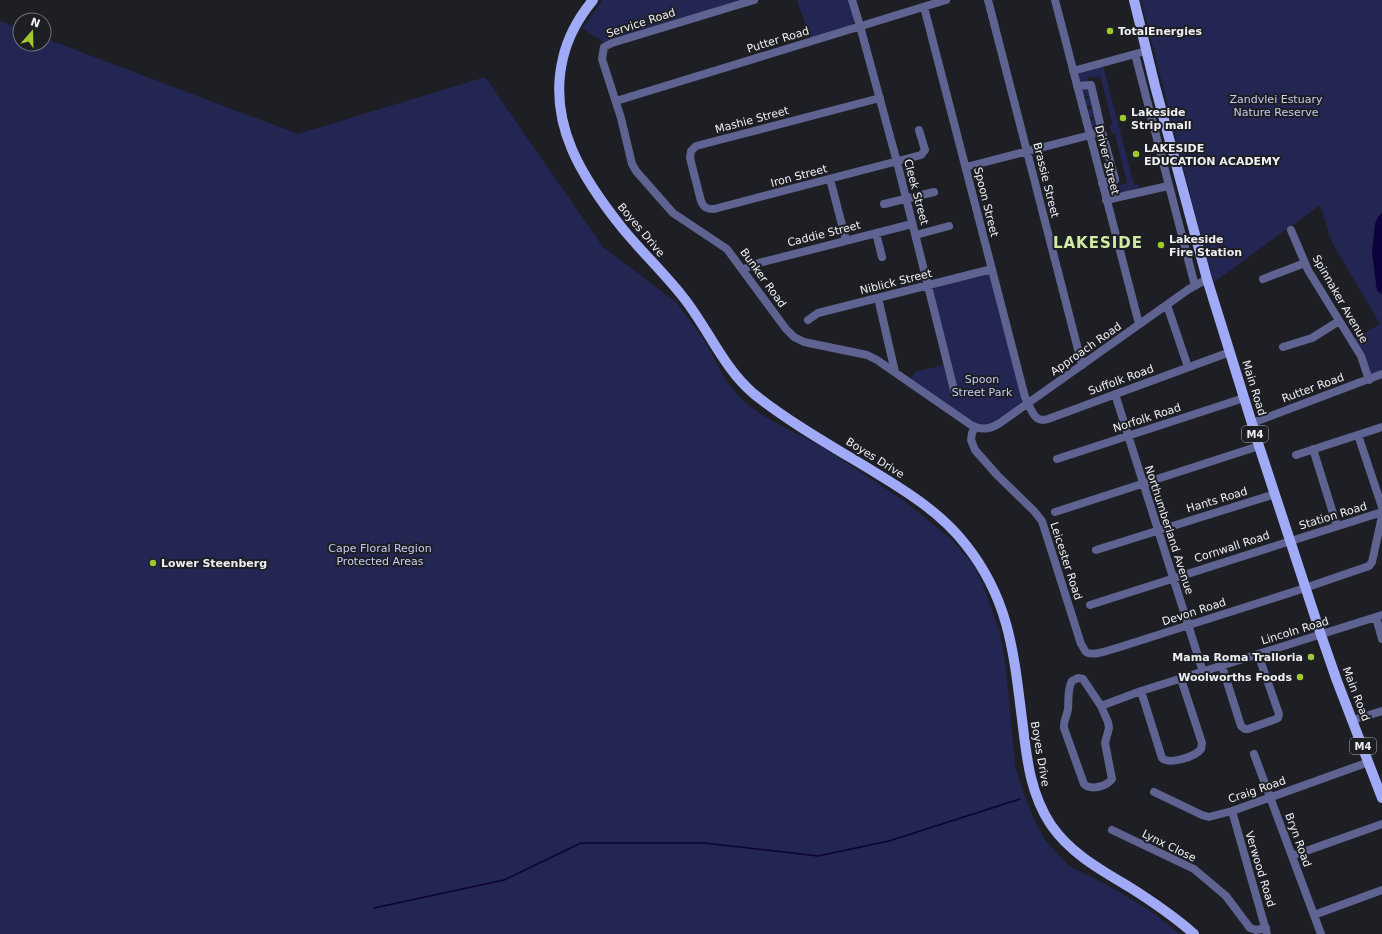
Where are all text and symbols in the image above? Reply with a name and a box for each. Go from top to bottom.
street label: Service Road [605,6,677,40]
north arrow [12,12,52,52]
text: N [29,15,42,31]
street label: Putter Road [745,24,811,56]
place label: TotalEnergies [1118,25,1202,38]
marker: TotalEnergies [1105,26,1115,36]
park label: Zandvlei Estuary Nature Reserve [1230,93,1323,119]
street label: Mashie Street [714,104,791,136]
place label: Lakeside Strip mall [1131,106,1192,132]
marker: Lakeside Strip mall [1118,113,1128,123]
street label: Driver Street [1092,124,1122,197]
street label: Brassie Street [1030,141,1062,220]
place label: LAKESIDE EDUCATION ACADEMY [1144,142,1281,168]
marker: LAKESIDE EDUCATION ACADEMY [1131,149,1141,159]
street label: Cleek Street [901,158,931,227]
street label: Iron Street [769,162,829,190]
street label: Spoon Street [971,166,1001,239]
street label: Boyes Drive [615,201,667,260]
street label: Caddie Street [786,218,863,249]
place label: Lakeside Fire Station [1169,233,1242,259]
district label: LAKESIDE [1053,234,1143,252]
marker: Lakeside Fire Station [1156,240,1166,250]
street label: Bunker Road [737,246,789,310]
street label: Spinnaker Avenue [1310,253,1371,345]
street label: Niblick Street [859,267,934,297]
street label: Approach Road [1048,320,1124,378]
street label: Main Road [1239,359,1269,417]
street label: Suffolk Road [1086,362,1156,398]
street label: Rutter Road [1280,371,1346,405]
park label: Spoon Street Park [952,373,1013,399]
street label: Norfolk Road [1111,401,1183,435]
road number: M4 [1242,426,1268,442]
street label: Boyes Drive [844,435,907,481]
street label: Northumberland Avenue [1142,464,1196,596]
street label: Hants Road [1185,485,1249,515]
street label: Station Road [1298,500,1368,532]
street label: Leicester Road [1047,520,1085,602]
street label: Cornwall Road [1193,529,1271,565]
park label: Cape Floral Region Protected Areas [328,542,432,568]
place label: Lower Steenberg [161,557,267,570]
marker: Lower Steenberg [148,558,158,568]
street label: Devon Road [1160,596,1228,628]
street label: Lincoln Road [1260,615,1330,647]
place label: Mama Roma Tralloria [1172,651,1303,664]
marker: Mama Roma Tralloria [1306,652,1316,662]
street label: Main Road [1340,665,1372,723]
place label: Woolworths Foods [1178,671,1292,684]
marker: Woolworths Foods [1295,672,1305,682]
street label: Boyes Drive [1028,720,1052,788]
road number: M4 [1350,738,1376,754]
street label: Craig Road [1226,774,1288,806]
street label: Bryn Road [1282,811,1314,869]
street label: Lynx Close [1140,827,1198,865]
street label: Verwood Road [1242,830,1278,908]

